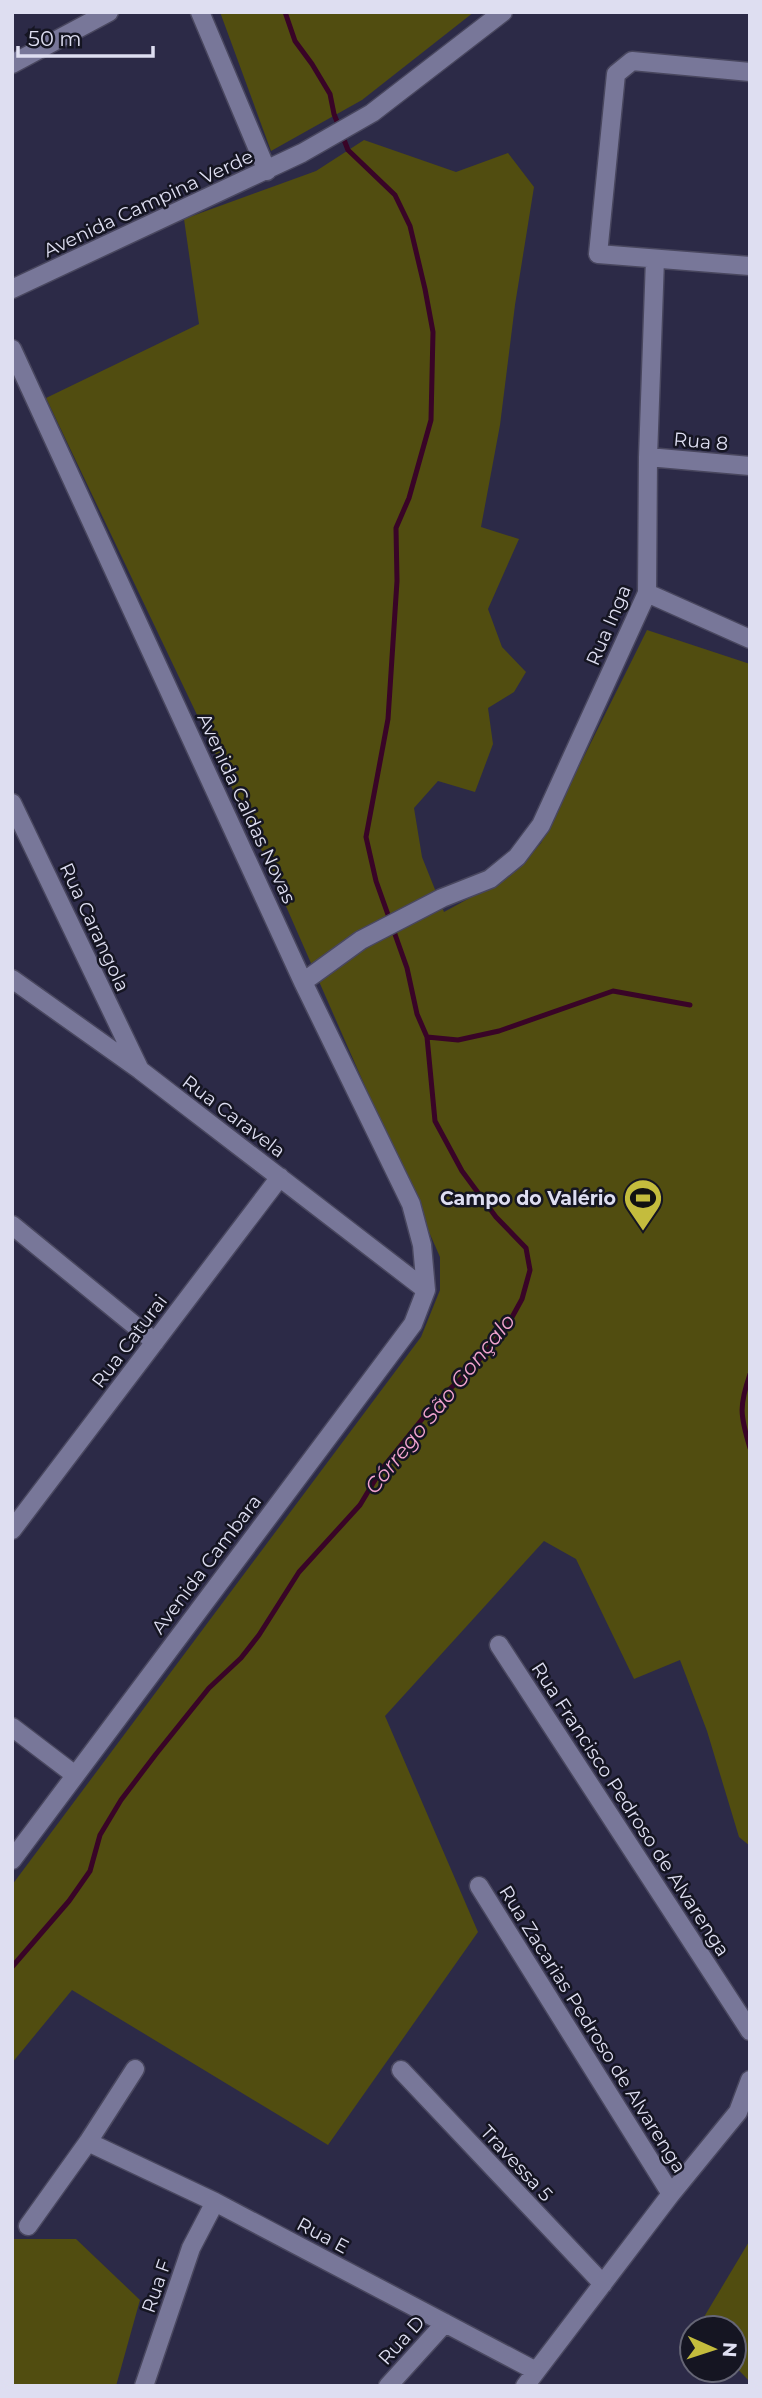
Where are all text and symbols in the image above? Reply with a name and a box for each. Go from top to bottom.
scale bar [18,14,152,58]
text: 50 m [28,26,82,51]
street label: Avenida Campina Verde [40,145,257,262]
street label: Rua 8 [673,428,729,455]
street label: Rua Inga [581,581,636,669]
street label: Avenida Caldas Novas [192,709,301,907]
street label: Rua Carangola [55,859,134,995]
street label: Rua Caravela [178,1070,290,1163]
sports icon: Campo do Valério [622,1177,664,1232]
place label: Campo do Valério [440,1187,616,1210]
street label: Rua Caturai [87,1290,172,1393]
water label: Córrego São Gonçalo [359,1309,520,1499]
street label: Avenida Cambara [147,1490,266,1638]
street label: Rua Francisco Pedroso de Alvarenga [527,1658,734,1961]
street label: Rua Zacarias Pedroso de Alvarenga [494,1881,691,2177]
street label: Travessa 5 [476,2121,558,2206]
street label: Rua E [293,2212,353,2259]
street label: Rua F [137,2257,176,2316]
street label: Rua D [373,2311,429,2370]
north arrow [678,2314,748,2384]
text: N [718,2342,741,2358]

